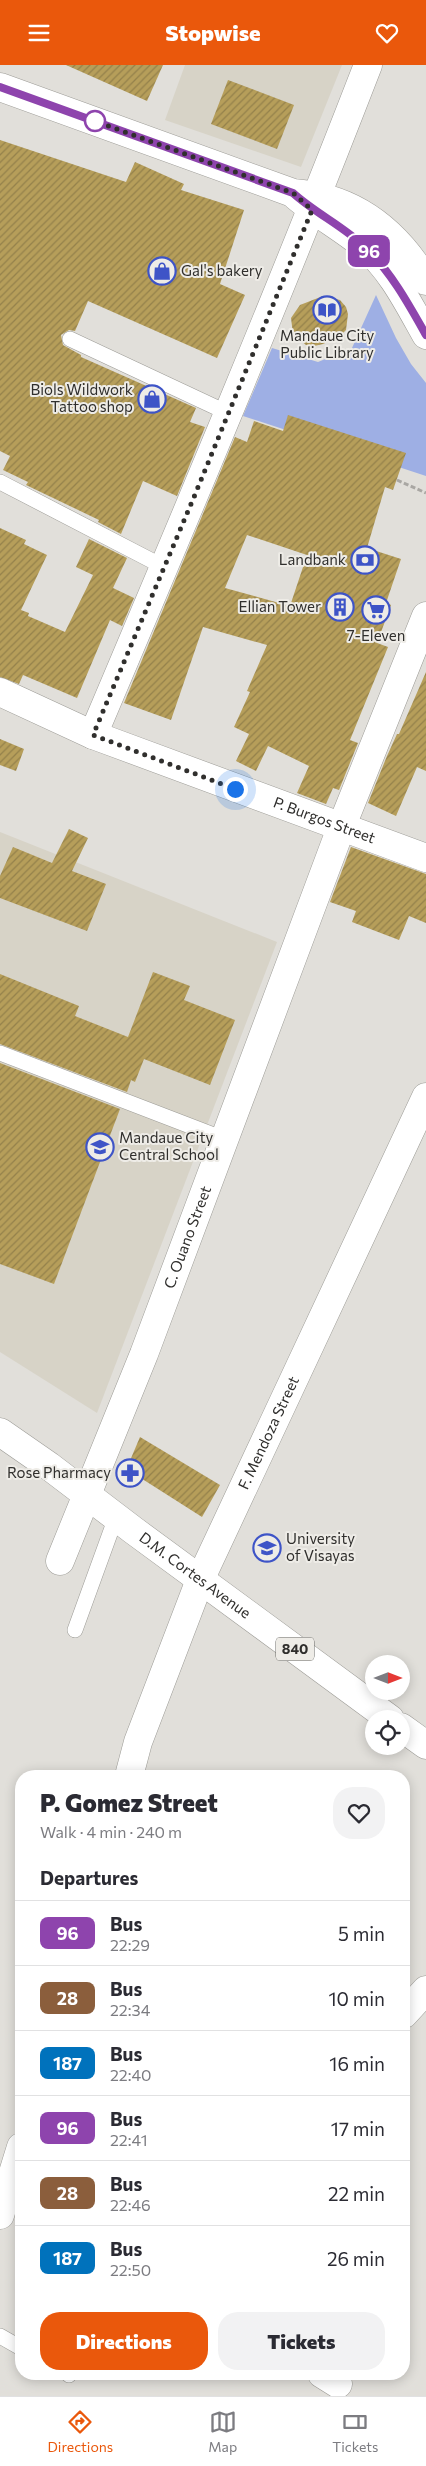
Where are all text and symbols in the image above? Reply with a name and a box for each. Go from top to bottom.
icon: menu [25,19,53,47]
text: Stopwise [165,19,261,46]
icon: heart [373,19,401,47]
unlabelled marker [84,110,106,132]
line badge: 96 [346,235,392,267]
text: 96 [358,240,380,262]
shop icon: Gal's bakery [147,256,177,286]
place label: Gal's bakery [181,261,263,279]
library icon: Mandaue City Public Library [312,295,342,325]
place label: Mandaue City Public Library [280,326,374,361]
place label: Biols Wildwork Tattoo shop [31,380,133,415]
shop icon: Biols Wildwork Tattoo shop [137,384,167,414]
bank icon: Landbank [350,545,380,575]
place label: Landbank [279,550,346,568]
building icon: Ellian Tower [325,592,355,622]
supermarket icon: 7-Eleven [361,595,391,625]
place label: Ellian Tower [239,597,321,615]
place label: 7-Eleven [347,626,405,644]
your location [223,777,248,802]
street label: P. Burgos Street [271,792,378,847]
place label: Mandaue City Central School [119,1128,219,1163]
school or university icon: Mandaue City Central School [85,1132,115,1162]
street label: C. Ouano Street [159,1183,214,1291]
street label: F. Mendoza Street [234,1373,302,1492]
pharmacy icon: Rose Pharmacy [115,1458,145,1488]
place label: Rose Pharmacy [7,1463,111,1481]
street label: D.M. Cortes Avenue [136,1528,255,1622]
place label: University of Visayas [286,1529,355,1564]
school or university icon: University of Visayas [252,1533,282,1563]
road number: 840 [276,1637,314,1661]
north arrow [365,1655,410,1700]
map controls [365,1655,410,1755]
button: locate [365,1710,410,1755]
button: heart [333,1787,385,1839]
text: P. Gomez Street [40,1788,218,1817]
text: Walk · 4 min · 240 m [40,1822,182,1841]
text: Departures [40,1866,138,1889]
text: Bus [110,1912,142,1935]
text: 96 [56,1922,79,1944]
text: 5 min [338,1922,385,1945]
text: 22:29 [110,1935,150,1954]
text: Bus [110,1977,142,2000]
text: 28 [57,1987,78,2009]
text: 10 min [328,1987,385,2010]
text: 22:34 [110,2000,150,2019]
text: Bus [110,2042,142,2065]
text: 187 [53,2052,82,2074]
text: 16 min [329,2052,385,2075]
text: 22:40 [110,2065,152,2084]
text: Bus [110,2107,142,2130]
text: 96 [56,2117,79,2139]
text: 17 min [331,2117,385,2140]
text: 22:41 [110,2130,147,2149]
text: Bus [110,2172,142,2195]
text: 28 [57,2182,78,2204]
text: 22 min [328,2182,385,2205]
text: 22:46 [110,2195,151,2214]
text: Bus [110,2237,142,2260]
text: 187 [53,2247,82,2269]
text: 26 min [327,2247,385,2270]
text: 22:50 [110,2260,151,2279]
button: Directions [40,2312,208,2370]
button: Tickets [218,2312,385,2370]
tab: Directions [48,2408,113,2455]
tab: Map [208,2408,237,2455]
tab: Tickets [332,2408,378,2455]

